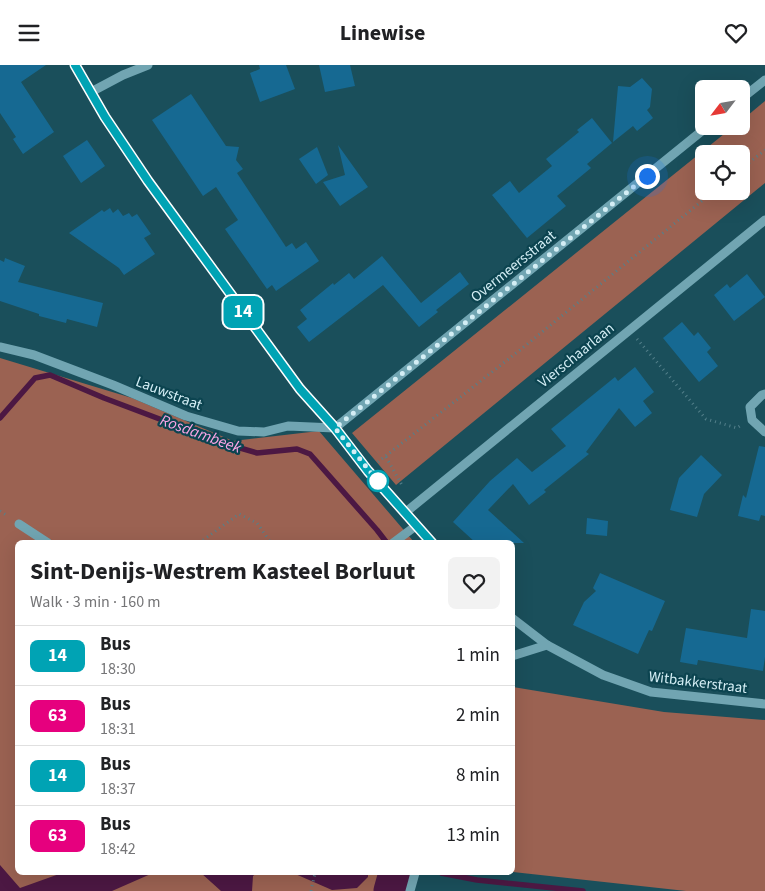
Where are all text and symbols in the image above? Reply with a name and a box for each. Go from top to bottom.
text: Linewise [340,17,425,49]
icon: menu [15,19,43,47]
icon: heart [722,19,750,47]
north arrow [695,80,750,135]
map controls [695,80,750,200]
button: locate [695,145,750,200]
your location [635,164,660,189]
street label: Overmeersstraat [466,225,560,307]
line badge: 14 [220,296,266,328]
text: 14 [233,299,253,324]
street label: Vierschaarlaan [534,318,619,393]
street label: Lauwstraat [133,371,205,416]
water label: Rosdambeek [157,409,245,459]
unlabelled marker [367,470,389,492]
text: Sint-Denijs-Westrem Kasteel Borluut [30,554,415,589]
button: heart [448,557,500,609]
text: Walk · 3 min · 160 m [30,591,161,613]
text: Bus [100,631,131,658]
text: 1 min [456,642,500,669]
text: 14 [48,643,67,668]
text: 18:30 [100,658,136,680]
street label: Witbakkerstraat [647,666,748,699]
text: Bus [100,691,131,718]
text: 2 min [456,702,500,729]
text: 63 [48,703,67,728]
text: 18:31 [100,718,136,740]
text: Bus [100,751,131,778]
text: 8 min [456,762,500,789]
text: 14 [48,763,67,788]
text: 18:37 [100,778,136,800]
text: Bus [100,811,131,838]
text: 13 min [446,822,500,849]
text: 63 [48,823,67,848]
text: 18:42 [100,838,136,860]

